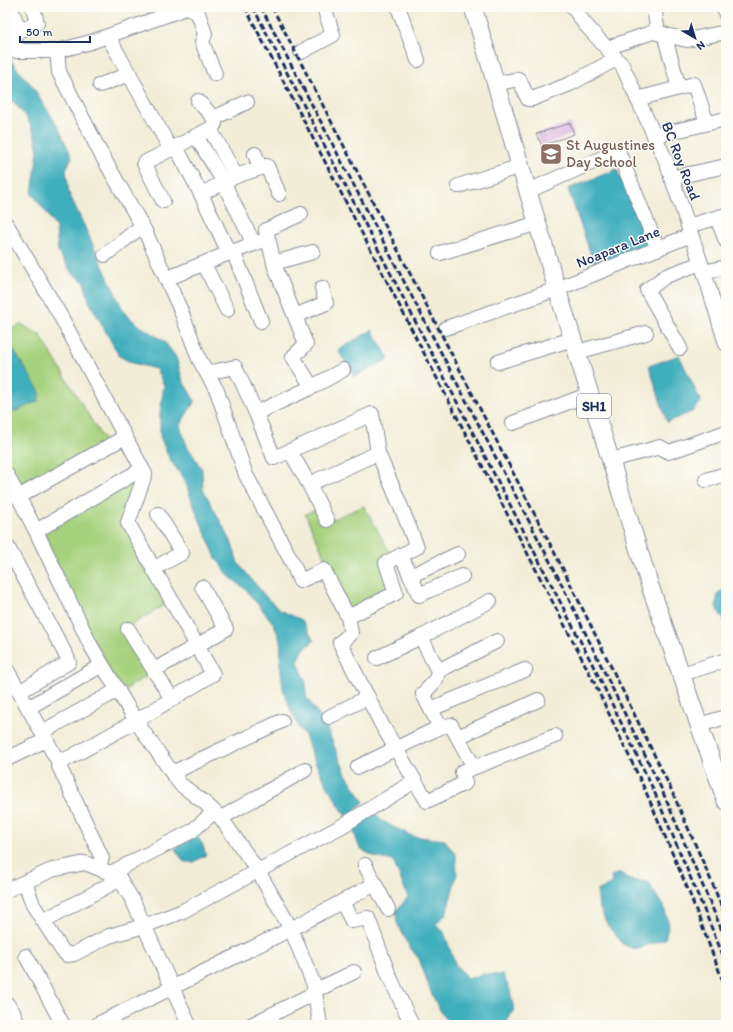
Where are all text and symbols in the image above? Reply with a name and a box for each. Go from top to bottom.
scale bar [20,18,90,44]
north arrow [675,18,715,58]
text: 50 m [26,25,52,39]
text: N [694,38,708,53]
street label: BC Roy Road [658,119,704,203]
place label: St Augustines Day School [566,136,655,171]
school or university icon: St Augustines Day School [538,141,564,167]
street label: Noapara Lane [574,222,662,272]
road number: SH1 [577,394,611,418]

